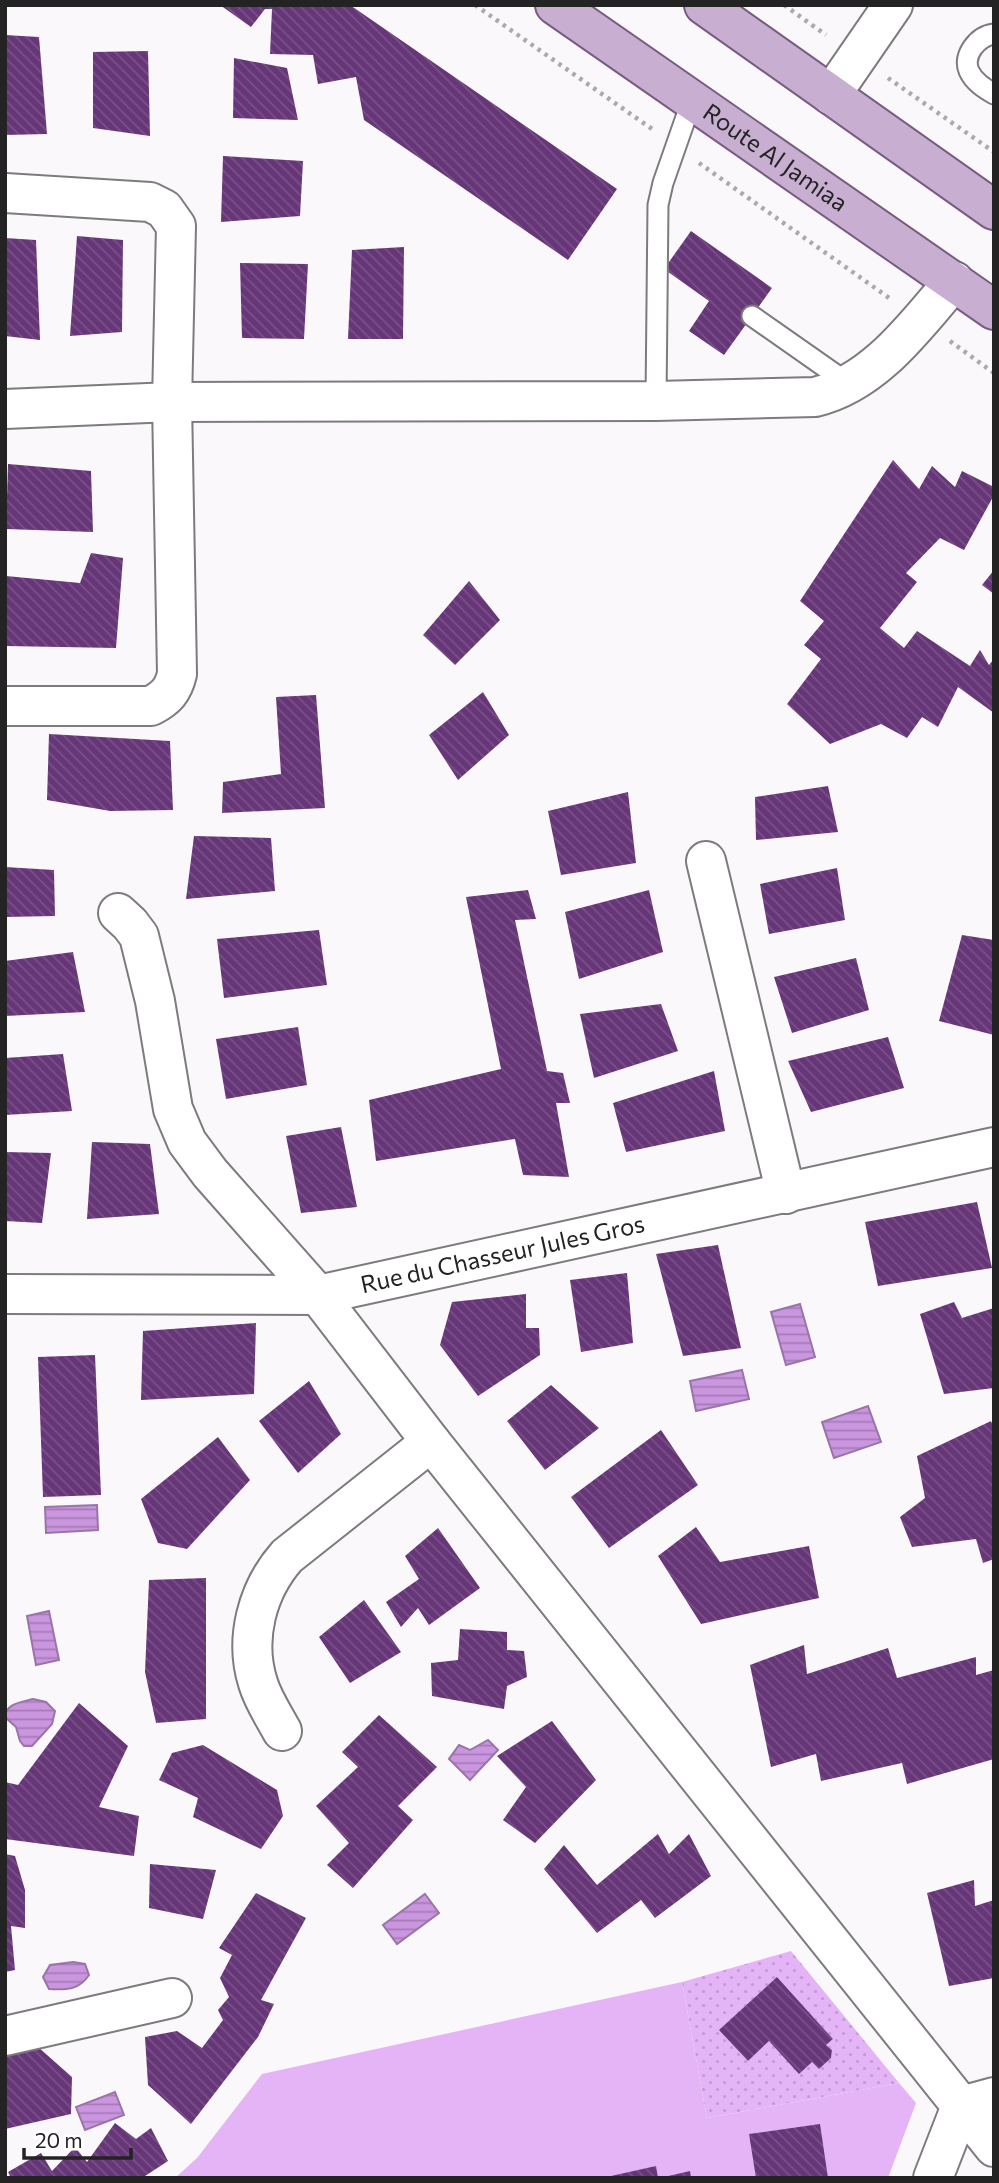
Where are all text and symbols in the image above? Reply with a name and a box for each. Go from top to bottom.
street label: Route Al Jamiaa [698,97,854,217]
street label: Rue du Chasseur Jules Gros [358,1208,647,1298]
scale bar [24,2116,131,2160]
text: 20 m [35,2127,83,2152]

